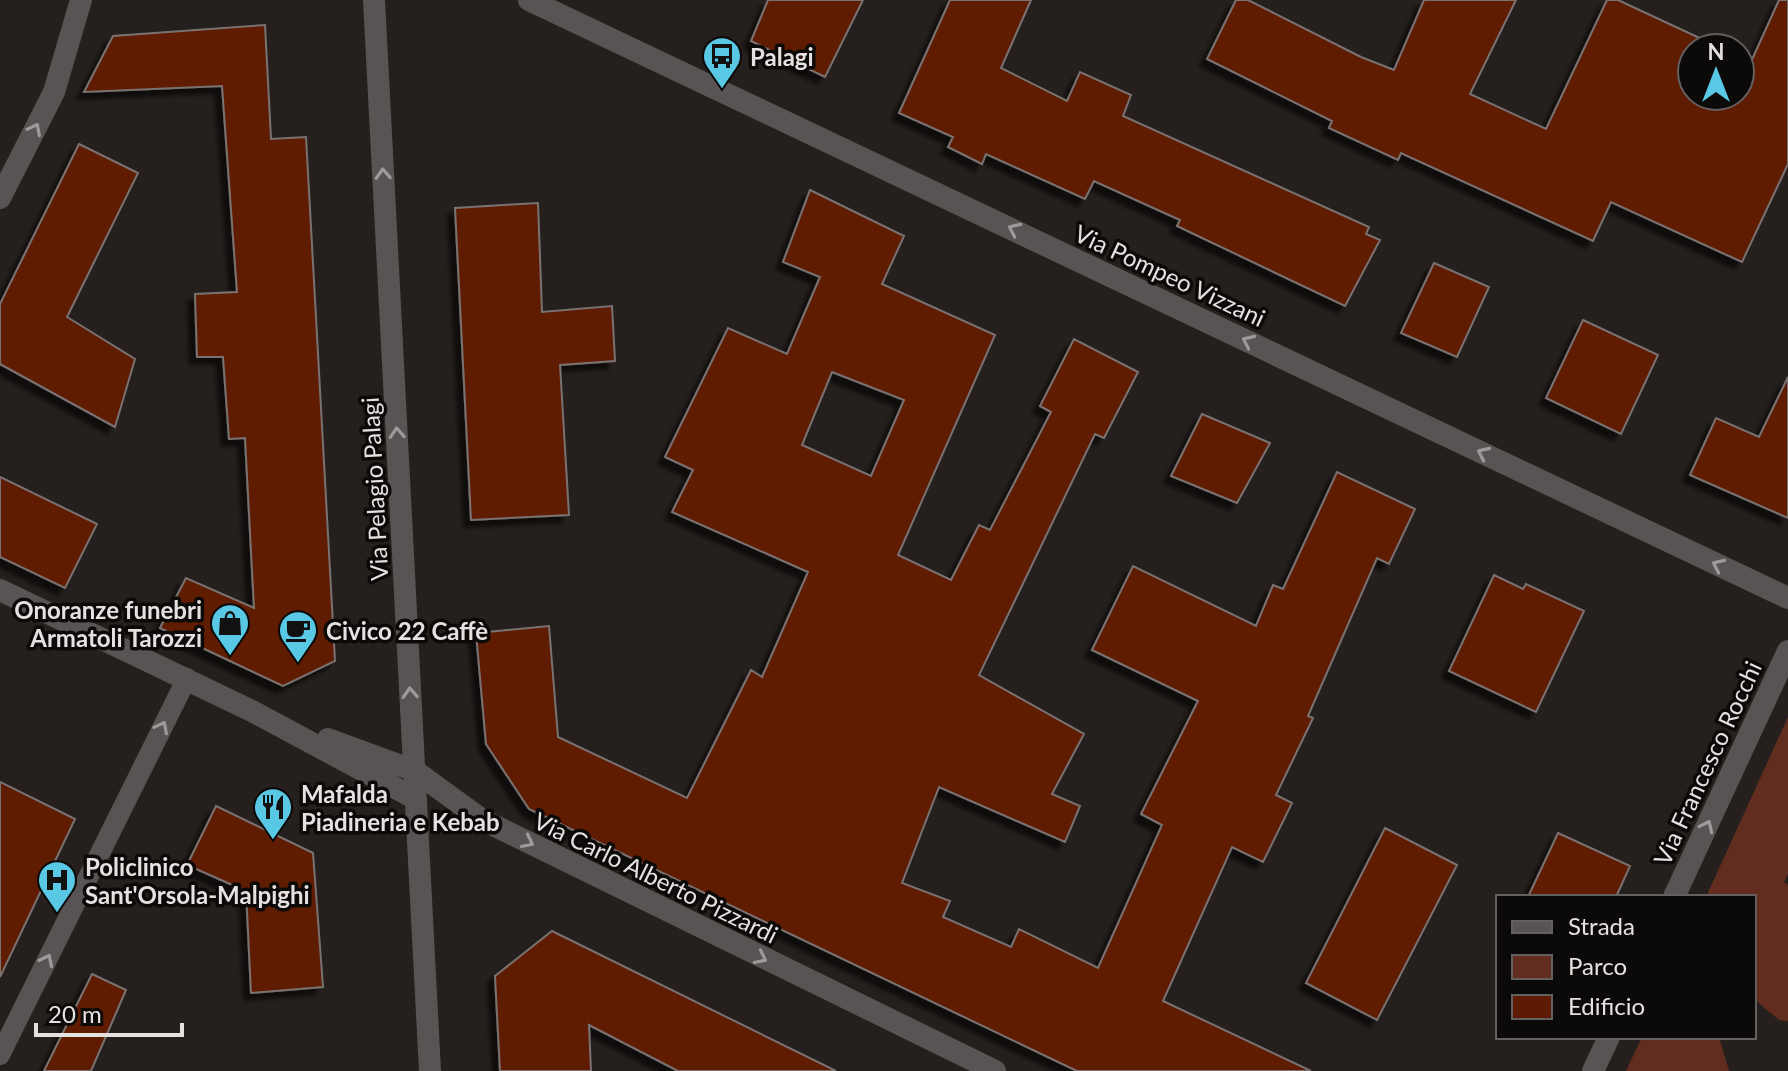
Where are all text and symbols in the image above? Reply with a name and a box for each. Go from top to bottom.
north arrow [1676,32,1756,112]
bus stop icon: Palagi [701,35,743,90]
text: N [1708,38,1724,65]
place label: Palagi [750,42,814,71]
one-way arrow [26,122,41,137]
one-way arrow [375,167,392,180]
street label: Via Pompeo Vizzani [1070,218,1270,332]
one-way arrow [1007,223,1022,239]
one-way arrow [1242,335,1257,351]
street label: Via Pelagio Palagi [355,396,393,582]
one-way arrow [389,426,406,439]
one-way arrow [1477,447,1491,463]
one-way arrow [1711,559,1726,575]
place label: Onoranze funebri Armatoli Tarozzi [14,595,202,652]
shop icon: Onoranze funebri Armatoli Tarozzi [209,602,251,657]
cafe icon: Civico 22 Caffè [277,609,319,664]
place label: Civico 22 Caffè [326,616,488,645]
street label: Via Francesco Rocchi [1647,656,1767,870]
one-way arrow [402,686,419,699]
one-way arrow [153,720,168,735]
place label: Mafalda Piadineria e Kebab [301,779,500,836]
restaurant icon: Mafalda Piadineria e Kebab [252,786,294,841]
street label: Via Carlo Alberto Pizzardi [529,805,783,949]
one-way arrow [1697,820,1713,834]
one-way arrow [519,832,534,848]
place label: Policlinico Sant'Orsola-Malpighi [85,852,310,909]
hospital icon: Policlinico Sant'Orsola-Malpighi [36,859,78,914]
legend [1496,895,1756,1039]
text: Strada [1568,911,1635,940]
one-way arrow [752,948,767,963]
text: Parco [1568,951,1627,980]
one-way arrow [37,953,53,968]
scale bar [36,987,182,1037]
text: Edificio [1568,991,1645,1020]
text: 20 m [48,999,102,1028]

